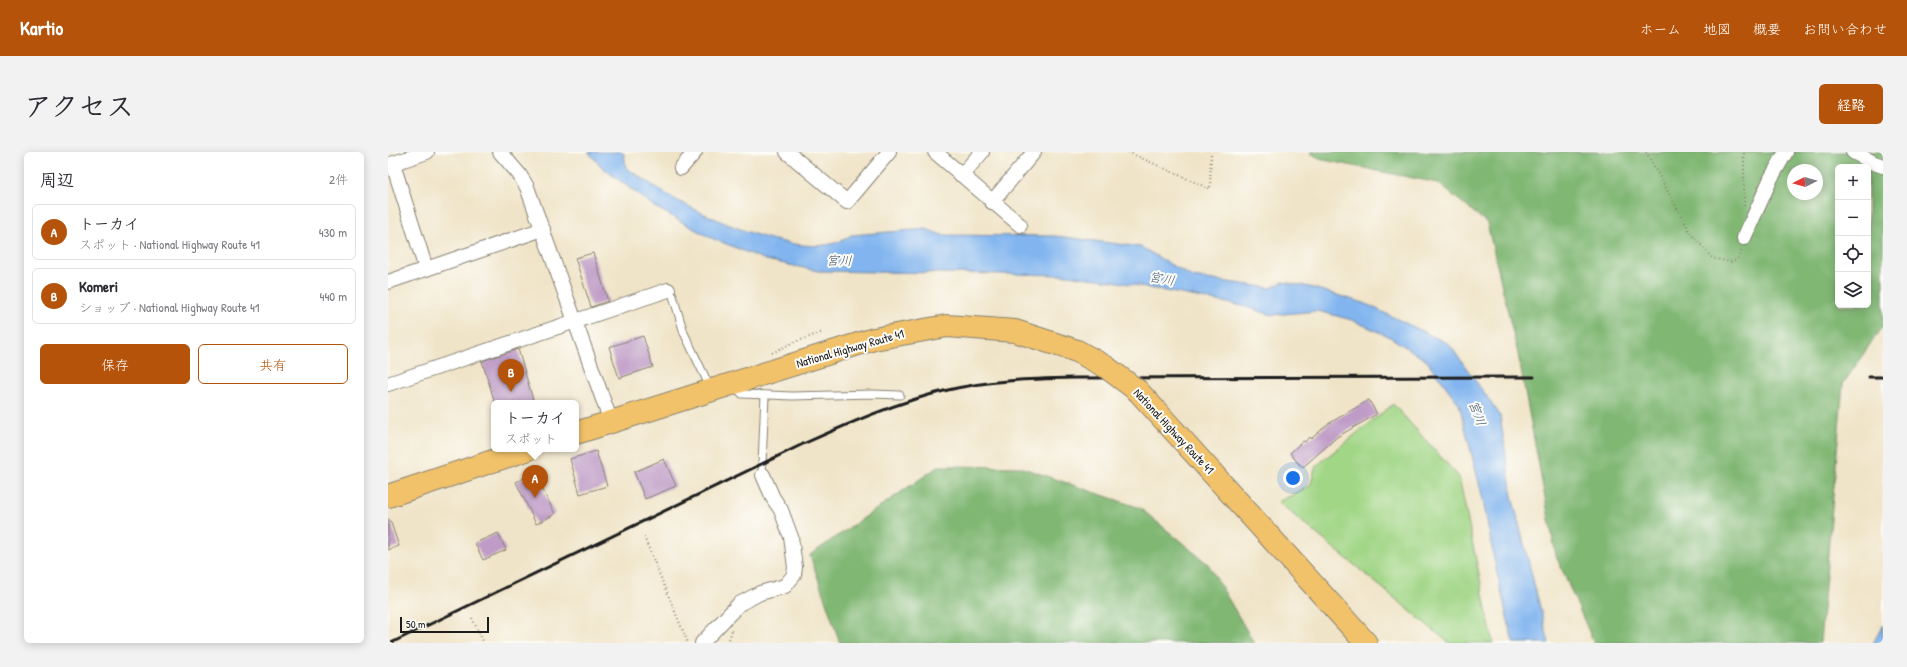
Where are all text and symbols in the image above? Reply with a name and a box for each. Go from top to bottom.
text: Kartio [20,15,63,41]
text: ホーム [1640,19,1681,38]
text: 地図 [1703,19,1731,38]
text: 概要 [1753,19,1781,38]
text: お問い合わせ [1803,19,1887,38]
button: 経路 [1819,84,1883,124]
text: アクセス [24,87,134,125]
north arrow [1787,164,1823,200]
map controls [1835,164,1871,308]
button: + [1835,164,1871,200]
text: 周辺 [40,168,74,191]
text: 2件 [329,170,348,188]
button: − [1835,200,1871,236]
text: トーカイ [79,213,139,234]
text: A [51,223,57,241]
text: 430 m [319,223,347,241]
text: スポット · National Highway Route 41 [79,235,260,253]
button: locate [1835,236,1871,272]
water label: 宮川 [826,251,852,269]
water label: 宮川 [1148,267,1176,289]
button: layers [1835,272,1871,308]
text: Komeri [79,276,118,297]
text: B [51,287,57,305]
text: 440 m [320,287,347,305]
text: ショップ · National Highway Route 41 [79,298,260,316]
street label: National Highway Route 41 [794,325,906,371]
button: 保存 [40,344,190,384]
button: 共有 [198,344,348,384]
pin: B [498,359,524,392]
street label: National Highway Route 41 [1130,385,1218,477]
water label: 宮川 [1465,398,1491,428]
popup [491,400,579,452]
text: トーカイ [505,407,565,428]
text: スポット [505,429,557,447]
pin: A [522,465,548,498]
your location [1283,468,1303,488]
scale bar [400,615,489,634]
text: 50 m [406,617,426,631]

